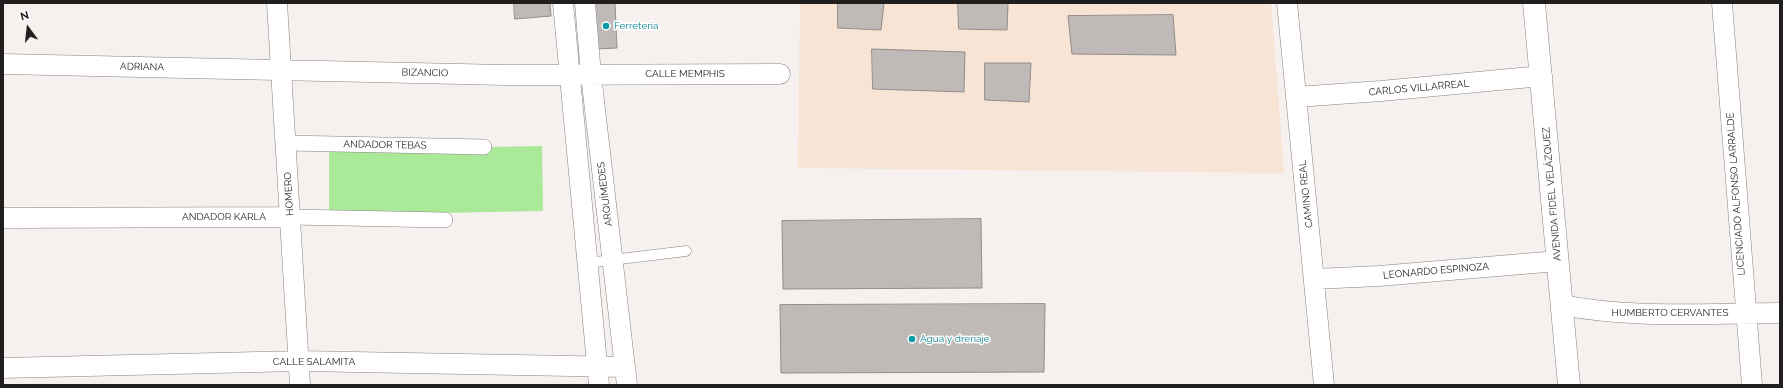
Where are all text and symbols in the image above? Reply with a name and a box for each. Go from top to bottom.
north arrow [8,8,48,48]
text: N [19,9,31,23]
place label: Ferretería [614,20,658,32]
marker: Ferretería [601,21,611,31]
street label: ADRIANA [120,61,164,73]
street label: BIZANCIO [402,67,448,79]
street label: CALLE MEMPHIS [645,68,725,80]
street label: CARLOS VILLARREAL [1368,78,1470,98]
street label: LICENCIADO ALFONSO LARRALDE [1724,112,1748,276]
street label: AVENIDA FIDEL VELÁZQUEZ [1540,127,1564,261]
street label: ANDADOR TEBAS [343,138,427,152]
street label: CAMINO REAL [1296,160,1316,228]
street label: ARQUÍMEDES [595,161,615,227]
street label: HOMERO [282,172,296,216]
street label: ANDADOR KARLA [182,211,266,223]
street label: LEONARDO ESPINOZA [1382,260,1490,282]
street label: HUMBERTO CERVANTES [1611,307,1729,319]
place label: Agua y drenaje [920,333,990,345]
marker: Agua y drenaje [907,334,917,344]
street label: CALLE SALAMITA [273,356,355,368]

